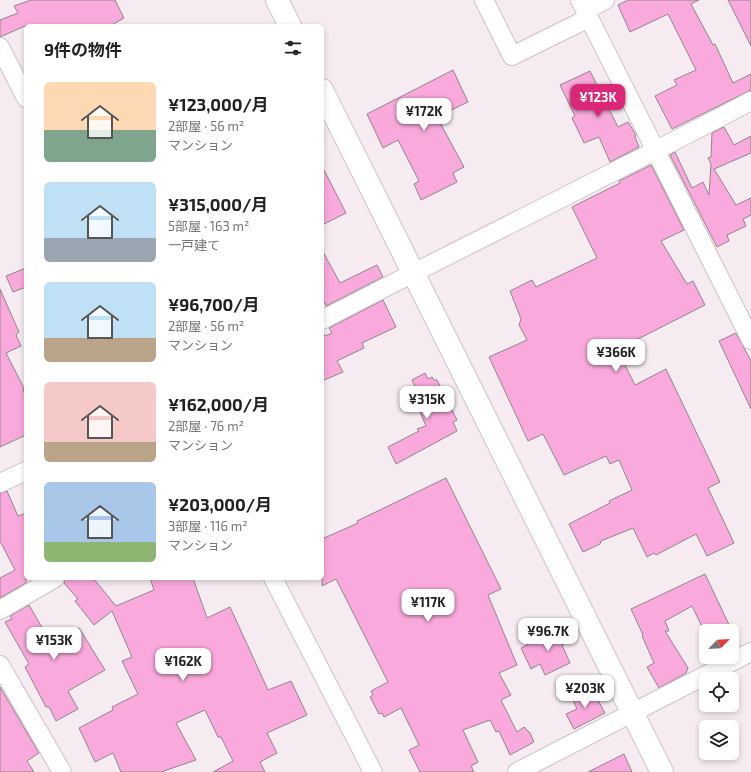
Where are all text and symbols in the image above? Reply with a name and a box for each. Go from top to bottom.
icon: filters [282,37,304,59]
text: 9件の物件 [44,39,122,59]
pin: ¥123K [570,84,626,118]
text: ¥123K [579,89,617,105]
text: ¥123,000/月 [168,94,269,114]
icon: home [76,98,124,146]
pin: ¥172K [396,98,452,132]
text: ¥172K [406,103,442,119]
text: 2部屋 · 56 m² [168,118,244,134]
text: マンション [168,137,233,153]
text: ¥315,000/月 [168,194,268,214]
icon: home [76,198,124,246]
text: 5部屋 · 163 m² [168,218,249,234]
text: 一戸建て [168,237,220,253]
text: ¥96,700/月 [168,294,260,314]
icon: home [76,298,124,346]
text: 2部屋 · 56 m² [168,318,244,334]
text: マンション [168,337,233,353]
pin: ¥366K [588,339,644,373]
text: ¥366K [596,344,636,360]
pin: ¥315K [399,386,455,420]
text: ¥315K [408,391,446,407]
text: ¥162,000/月 [168,394,269,414]
icon: home [76,398,124,446]
text: 2部屋 · 76 m² [168,418,244,434]
text: マンション [168,437,233,453]
text: ¥203,000/月 [168,494,272,514]
icon: home [76,498,124,546]
text: 3部屋 · 116 m² [168,518,248,534]
text: マンション [168,537,233,553]
pin: ¥117K [400,589,456,623]
text: ¥117K [411,594,445,610]
pin: ¥96.7K [515,618,581,652]
text: ¥96.7K [527,623,569,639]
north arrow [699,624,739,664]
map controls [699,624,739,760]
pin: ¥153K [26,627,82,661]
text: ¥153K [35,632,73,648]
pin: ¥162K [155,648,211,682]
text: ¥162K [164,653,202,669]
button: locate [699,672,739,712]
pin: ¥203K [557,675,613,709]
text: ¥203K [565,680,605,696]
button: layers [699,720,739,760]

